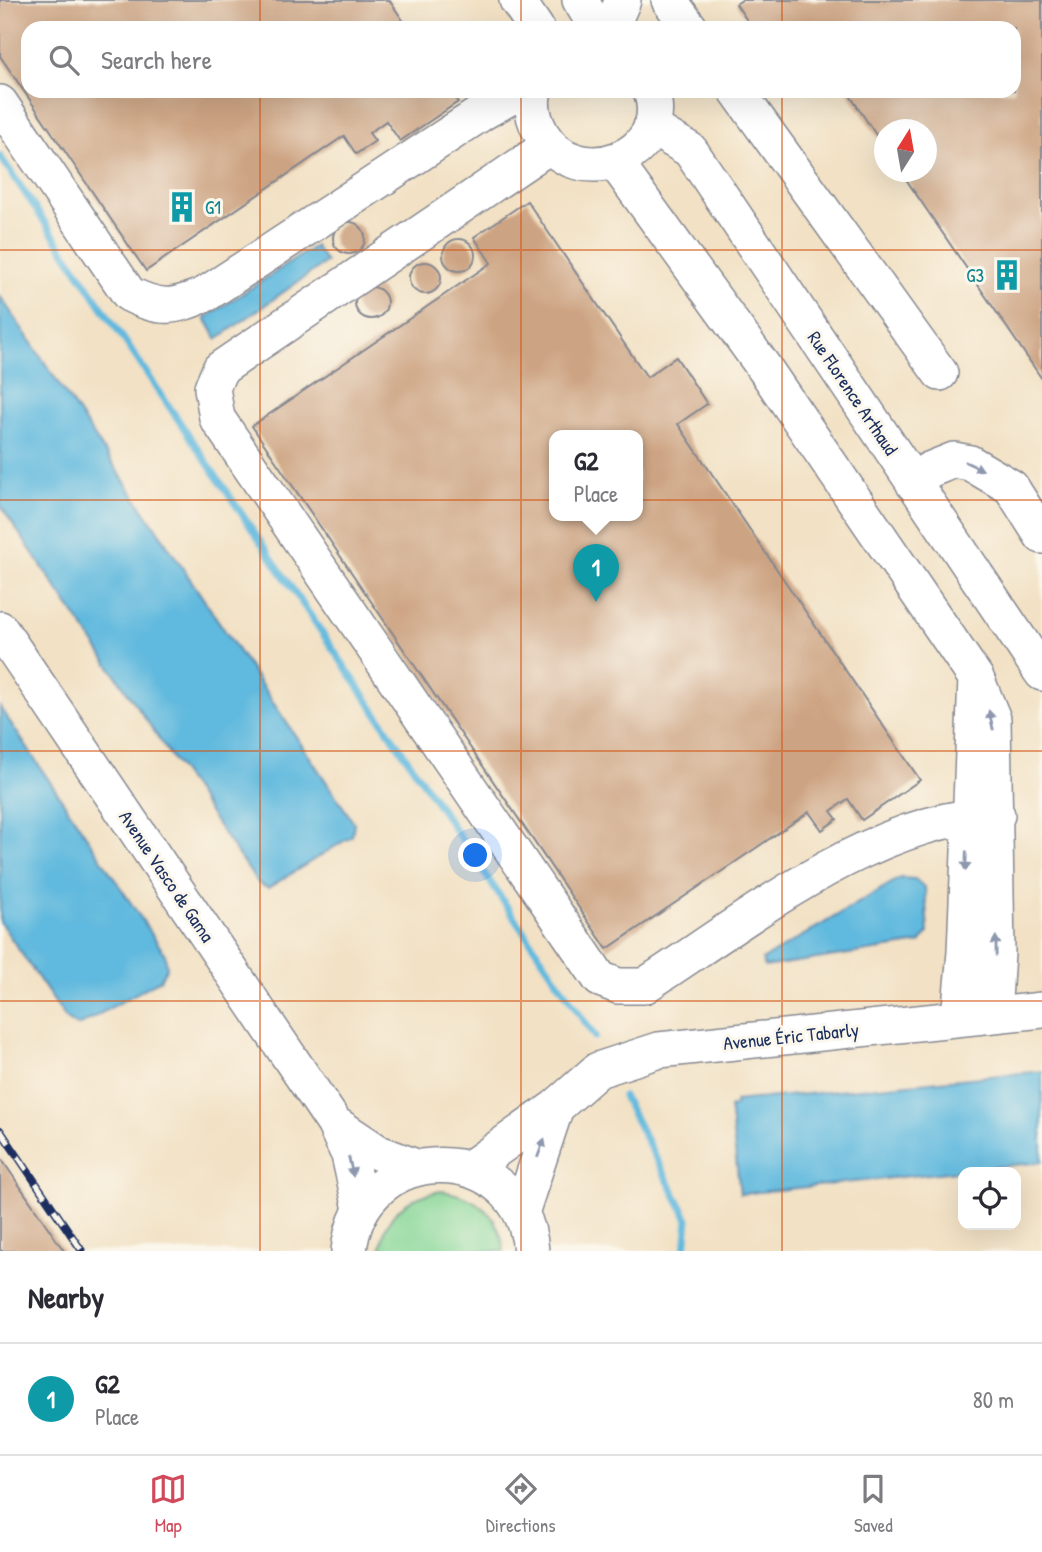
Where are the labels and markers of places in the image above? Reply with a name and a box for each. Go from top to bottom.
building icon: G1 [165,190,199,224]
place label: G1 [205,194,221,220]
building icon: G3 [990,258,1024,292]
place label: G3 [966,262,984,288]
pin: 1 [573,544,619,602]

